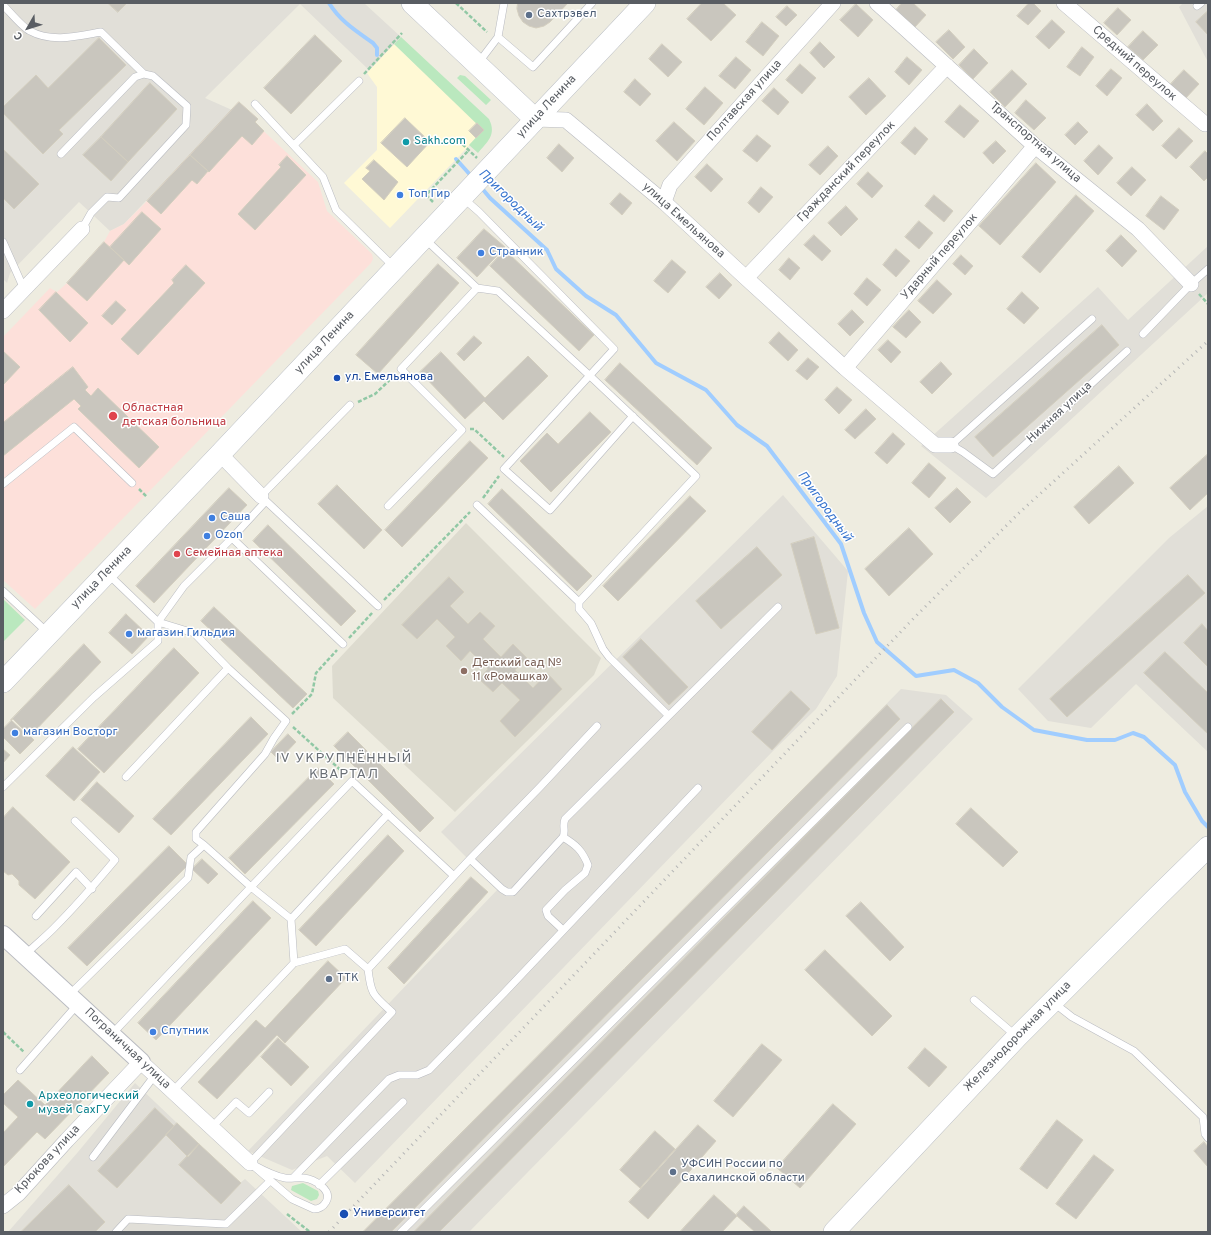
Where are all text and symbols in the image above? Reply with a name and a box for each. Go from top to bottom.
north arrow [8,8,48,48]
place label: Сахтрэвел [537,8,597,22]
marker: Сахтрэвел [524,10,534,20]
street label: Средний переулок [1089,23,1179,105]
text: С [11,28,26,43]
street label: Полтавская улица [705,57,785,145]
street label: улица Ленина [514,72,580,142]
street label: Транспортная улица [986,99,1084,187]
street label: Гражданский переулок [795,118,899,226]
place label: Sakh.com [414,135,466,149]
marker: Sakh.com [401,137,411,147]
water label: Пригородный [475,166,545,236]
street label: улица Емельянова [639,180,727,262]
place label: Топ Гир [408,188,450,202]
marker: Топ Гир [395,190,405,200]
street label: Ударный переулок [899,211,981,303]
place label: Странник [489,246,544,260]
marker: Странник [476,248,486,258]
street label: улица Ленина [292,308,358,378]
place label: ул. Емельянова [345,371,433,385]
marker: ул. Емельянова [332,373,342,383]
street label: Нижняя улица [1025,379,1095,447]
place label: Областная детская больница [122,402,226,430]
marker: Областная детская больница [107,410,119,422]
water label: Пригородный [793,469,855,545]
place label: Саша [220,511,250,525]
marker: Саша [207,513,217,523]
place label: Ozon [215,529,243,543]
marker: Ozon [202,531,212,541]
street label: улица Ленина [69,544,135,612]
place label: Семейная аптека [185,547,283,561]
marker: Семейная аптека [172,549,182,559]
place label: магазин Гильдия [137,627,235,641]
marker: магазин Гильдия [124,629,134,639]
place label: Детский сад № 11 «Ромашка» [472,657,562,685]
marker: Детский сад № 11 «Ромашка» [459,666,469,676]
place label: магазин Восторг [23,726,118,740]
marker: магазин Восторг [10,728,20,738]
district label: IV УКРУПНЁННЫЙ КВАРТАЛ [276,751,412,784]
place label: ТТК [337,972,359,986]
marker: ТТК [324,974,334,984]
street label: Железнодорожная улица [961,979,1075,1095]
street label: Пограничная улица [81,1005,173,1093]
place label: Спутник [161,1025,209,1039]
marker: Спутник [148,1027,158,1037]
place label: Археологический музей СахГУ [38,1090,139,1118]
marker: Археологический музей СахГУ [25,1099,35,1109]
street label: Крюкова улица [12,1123,84,1197]
place label: УФСИН России по Сахалинской области [681,1158,805,1186]
marker: УФСИН России по Сахалинской области [668,1167,678,1177]
place label: Университет [353,1207,425,1221]
marker: Университет [338,1208,350,1220]

